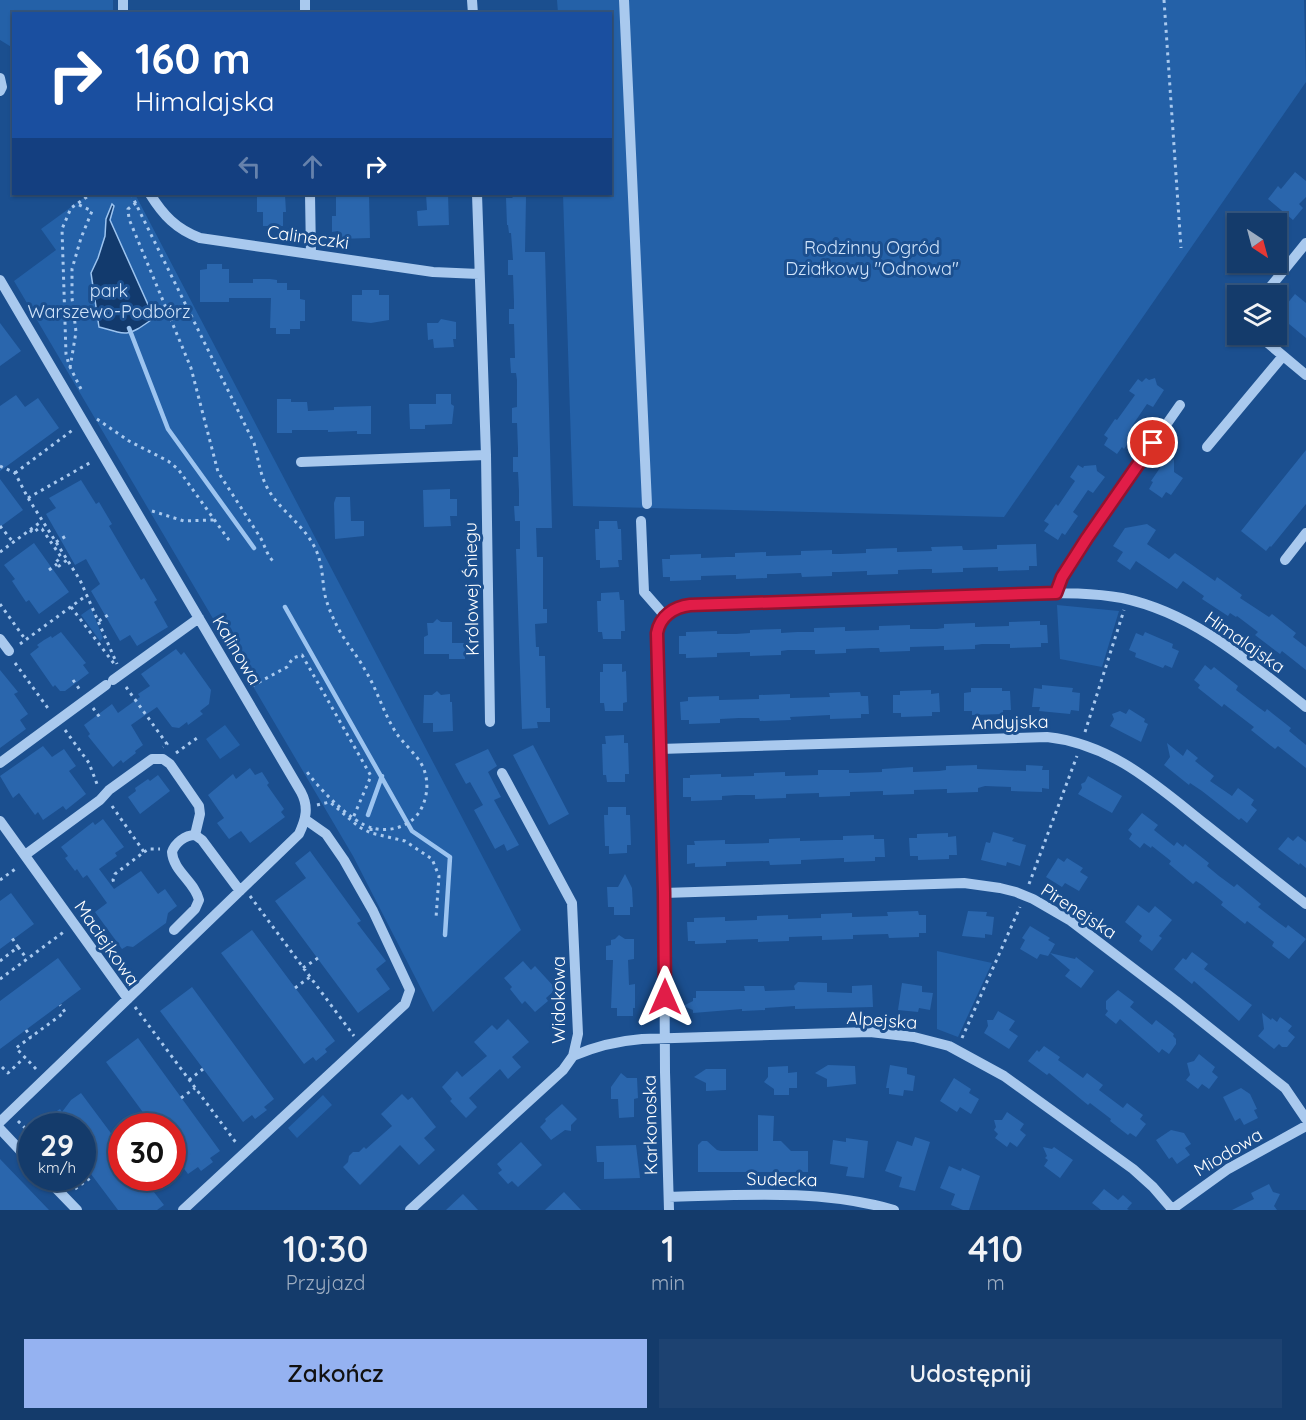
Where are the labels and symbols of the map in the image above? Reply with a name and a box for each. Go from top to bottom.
north arrow [1227,213,1287,273]
street label: Calineczki [265,220,351,254]
park label: Rodzinny Ogród Działkowy "Odnowa" [785,236,959,280]
park label: park Warszewo-Podbórz [27,279,191,323]
pin [1127,417,1178,468]
street label: Królowej Śniegu [458,522,484,656]
street label: Himalajska [1200,606,1290,678]
street label: Kalinowa [207,611,267,689]
street label: Andyjska [971,710,1049,734]
street label: Pirenejska [1037,878,1121,944]
street label: Maciejkowa [69,896,145,990]
street label: Widokowa [547,956,570,1044]
position arrow [633,965,697,1029]
street label: Alpejska [846,1006,918,1034]
street label: Karkonoska [638,1075,662,1175]
speed limit sign: 30 [108,1113,186,1191]
street label: Miodowa [1190,1123,1266,1181]
street label: Sudecka [746,1167,818,1191]

